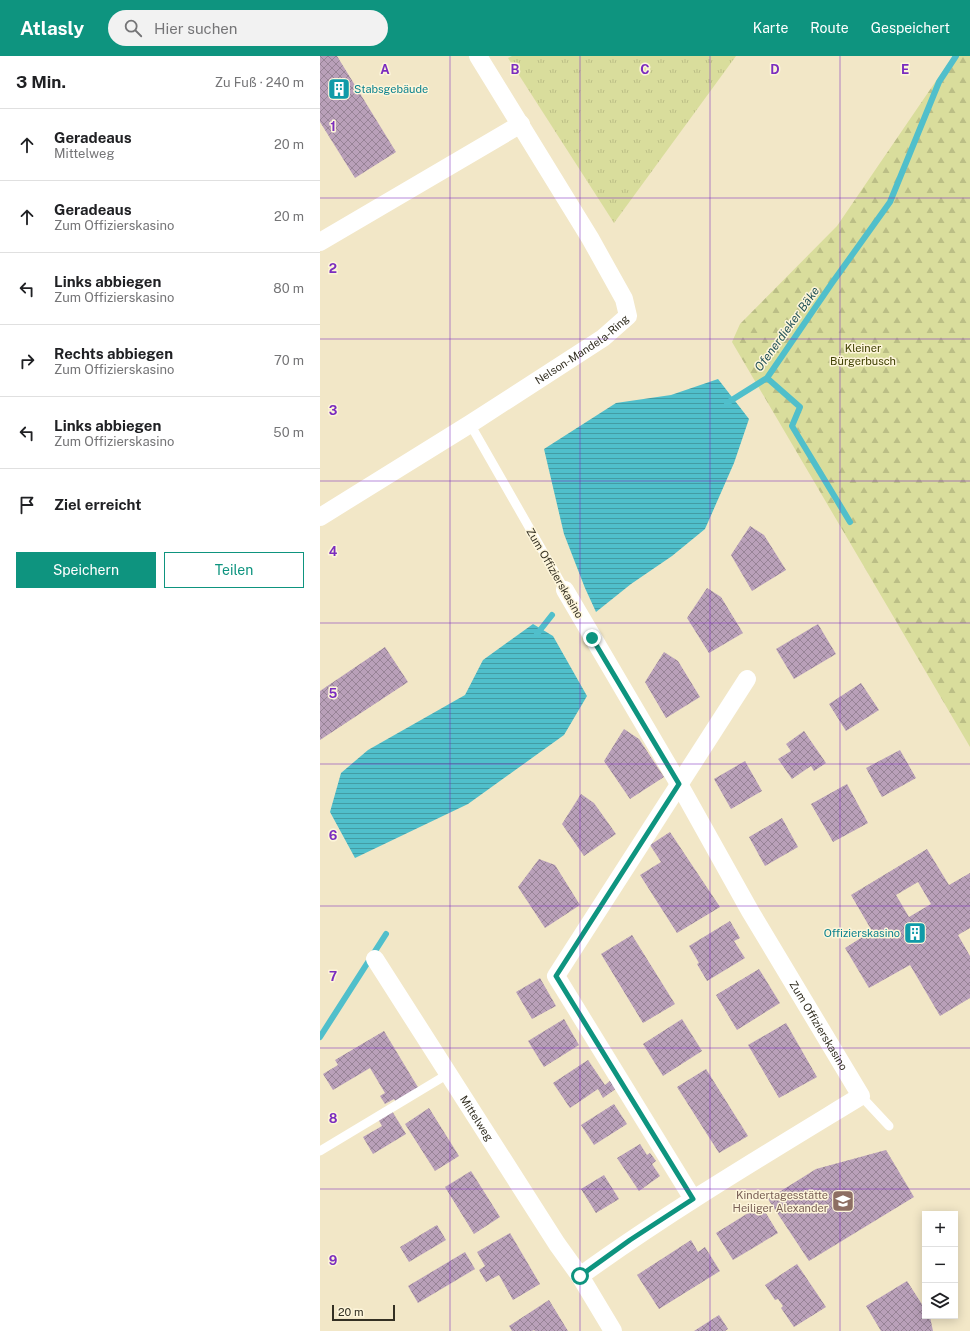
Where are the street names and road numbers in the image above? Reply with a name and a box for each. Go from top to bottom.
street label: Nelson-Mandela-Ring [533,312,631,386]
street label: Zum Offizierskasino [524,526,586,620]
street label: Zum Offizierskasino [787,979,850,1072]
street label: Mittelweg [458,1093,496,1143]

